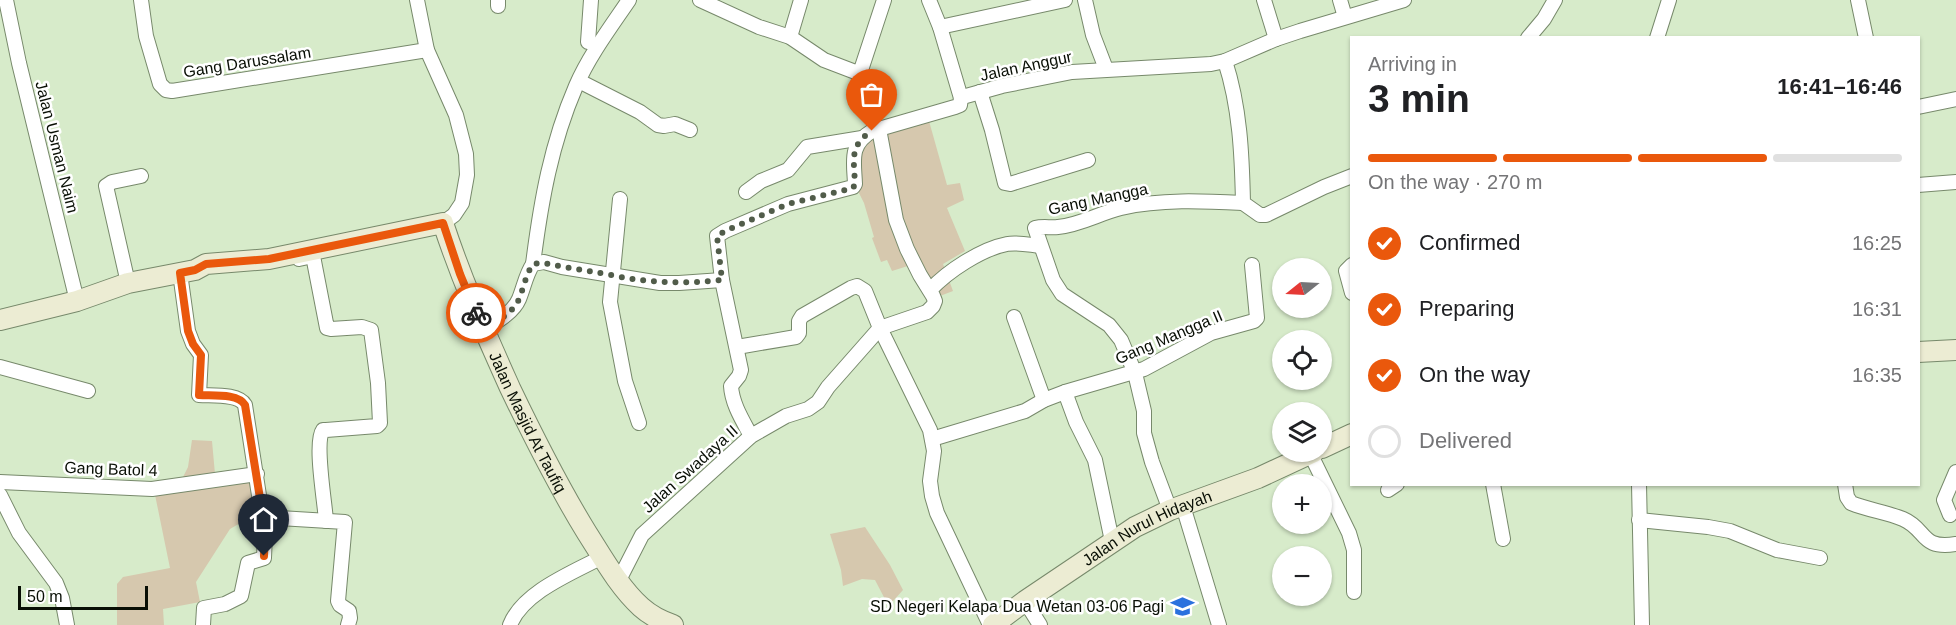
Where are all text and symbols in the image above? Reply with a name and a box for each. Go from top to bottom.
street label: Gang Darussalam [182,44,312,80]
street label: Jalan Anggur [979,48,1074,84]
text: Arriving in [1368,53,1457,75]
pin [846,69,897,131]
text: 16:41–16:46 [1777,74,1902,99]
text: 3 min [1368,77,1470,120]
icon: bag [855,78,888,111]
street label: Jalan Usman Naim [32,79,82,215]
text: On the way · 270 m [1368,171,1543,193]
street label: Gang Mangga [1047,180,1149,218]
icon: check [1368,227,1401,260]
text: Confirmed [1419,230,1520,255]
text: 16:25 [1852,232,1902,254]
north arrow [1272,258,1332,318]
map controls [1272,258,1332,606]
courier [446,283,506,343]
icon: check [1368,293,1401,326]
text: Preparing [1419,296,1514,321]
icon: bike [460,297,493,330]
text: 16:31 [1852,298,1902,320]
street label: Gang Mangga II [1113,307,1225,367]
button: locate [1272,330,1332,390]
street label: Jalan Masjid At Taufiq [487,349,570,496]
icon: check [1368,359,1401,392]
text: On the way [1419,362,1530,387]
text: 16:35 [1852,364,1902,386]
button: layers [1272,402,1332,462]
street label: Jalan Swadaya II [639,422,741,516]
text: Delivered [1419,428,1512,453]
street label: Gang Batol 4 [64,459,158,479]
button: + [1272,474,1332,534]
street label: Jalan Nurul Hidayah [1079,487,1214,568]
pin [238,494,289,556]
icon: home [247,503,280,536]
button: − [1272,546,1332,606]
scale bar [18,583,148,610]
text: 50 m [27,588,63,605]
school or university icon: SD Negeri Kelapa Dua Wetan 03-06 Pagi [1169,593,1195,619]
place label: SD Negeri Kelapa Dua Wetan 03-06 Pagi [870,598,1164,615]

